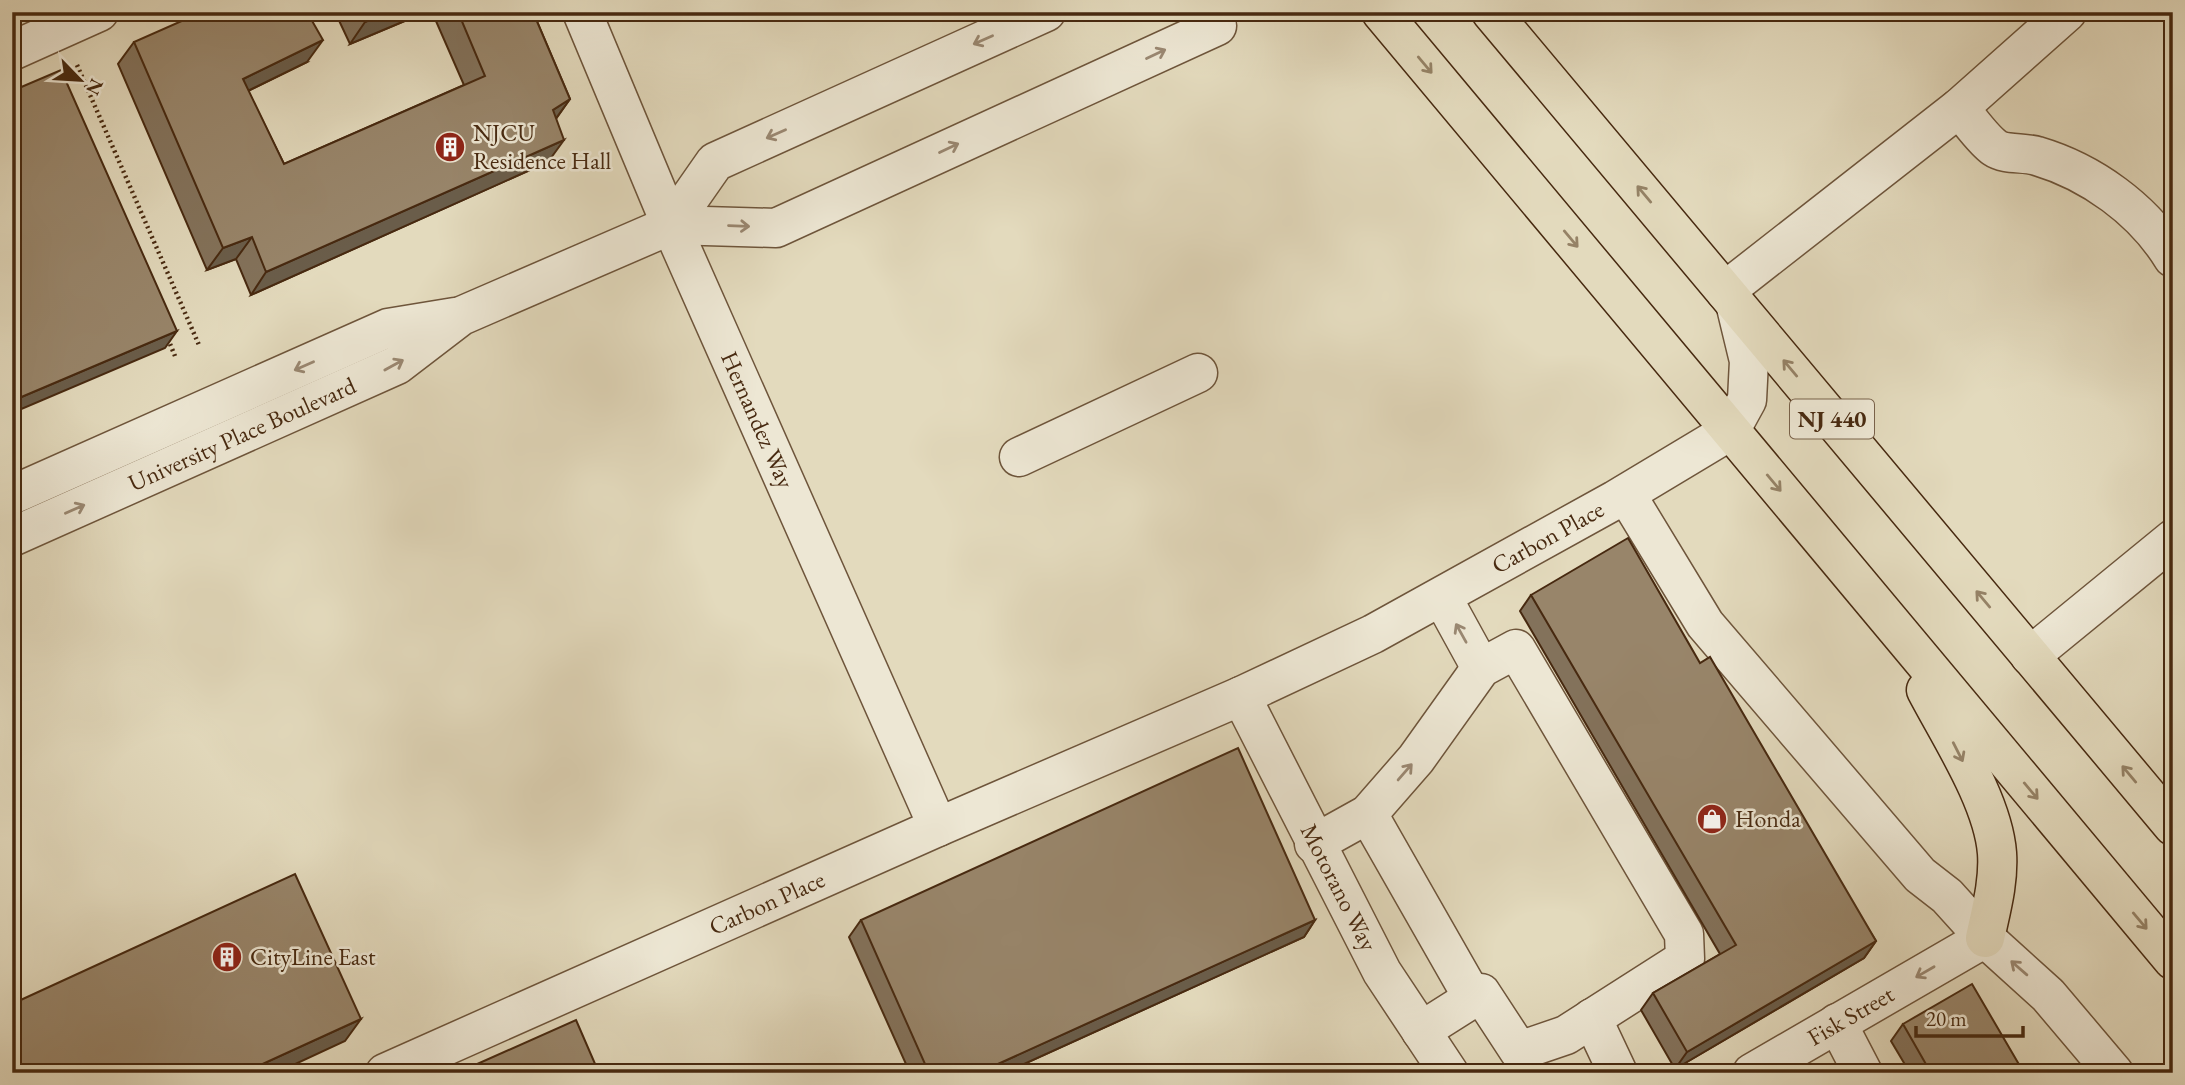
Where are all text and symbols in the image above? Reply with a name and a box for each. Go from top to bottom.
one-way arrow [973,34,995,47]
north arrow [46,46,116,116]
one-way arrow [1145,46,1166,60]
one-way arrow [1417,55,1433,73]
text: N [80,75,110,100]
place label: NJCU Residence Hall [473,117,612,176]
one-way arrow [766,128,787,141]
building icon: NJCU Residence Hall [433,130,467,164]
one-way arrow [938,141,960,154]
one-way arrow [1636,186,1652,204]
one-way arrow [728,220,751,233]
one-way arrow [1563,230,1579,248]
street label: Hernandez Way [714,346,802,493]
one-way arrow [383,358,403,372]
one-way arrow [293,360,315,373]
one-way arrow [1782,360,1798,378]
street label: University Place Boulevard [123,369,361,498]
road number: NJ 440 [1790,400,1874,438]
one-way arrow [1765,474,1781,492]
street label: Carbon Place [1486,493,1609,580]
one-way arrow [63,502,85,515]
one-way arrow [1975,591,1991,609]
one-way arrow [1454,623,1468,643]
one-way arrow [1952,741,1966,762]
one-way arrow [1397,763,1413,781]
one-way arrow [2121,765,2137,783]
one-way arrow [2023,782,2039,800]
shop icon: Honda [1695,802,1729,836]
place label: Honda [1735,803,1801,834]
street label: Motorano Way [1294,818,1385,957]
street label: Carbon Place [704,863,830,942]
one-way arrow [2132,912,2148,930]
building icon: CityLine East [210,940,244,974]
place label: CityLine East [250,941,376,972]
one-way arrow [2010,960,2028,976]
one-way arrow [1916,965,1936,979]
street label: Fisk Street [1802,978,1900,1053]
scale bar [1916,994,2022,1038]
text: 20 m [1926,1005,1967,1032]

